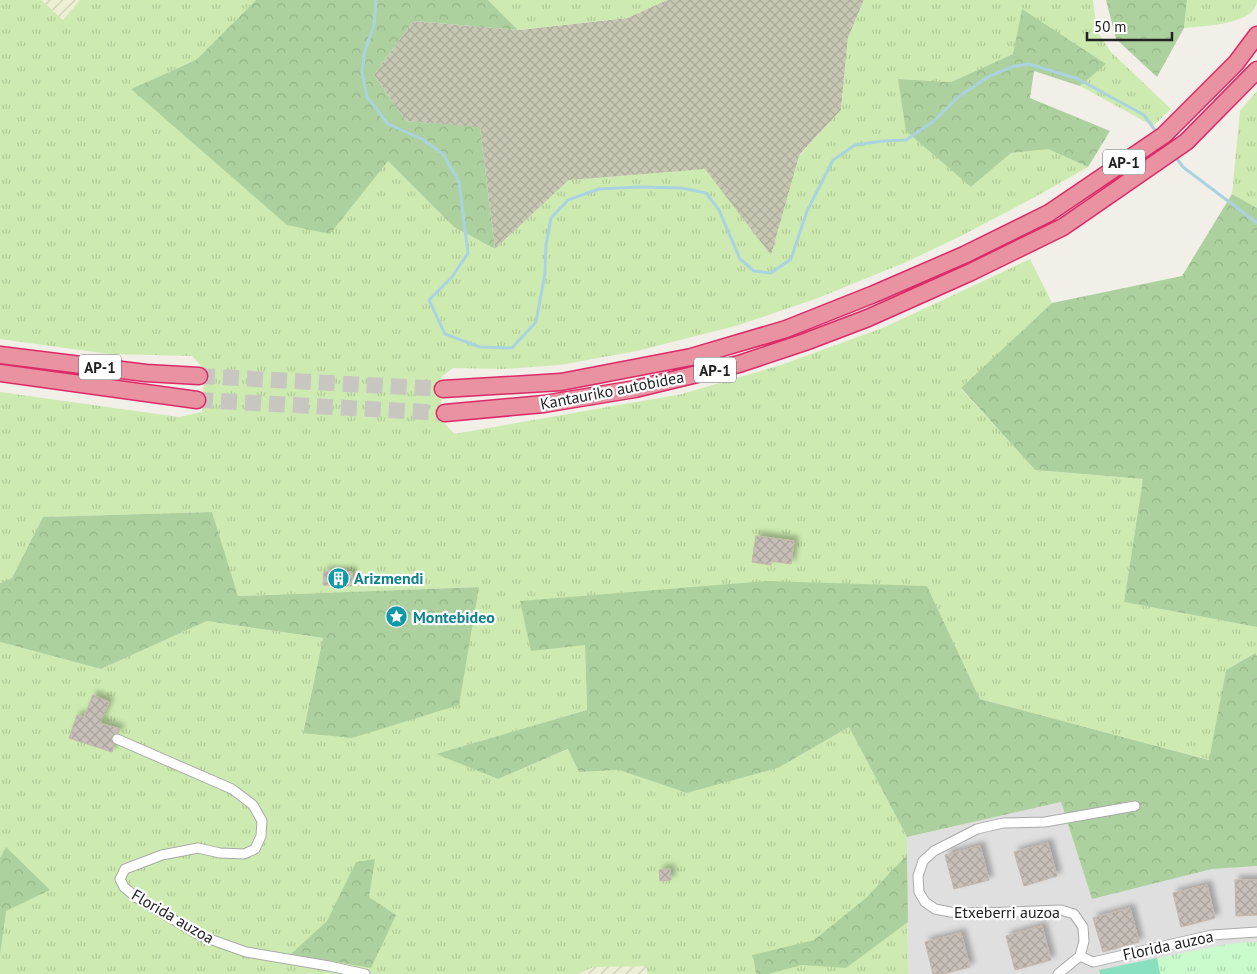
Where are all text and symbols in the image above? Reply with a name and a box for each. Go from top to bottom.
scale bar [1087,10,1172,42]
text: 50 m [1094,17,1127,36]
road number: AP-1 [1103,150,1145,174]
road number: AP-1 [79,354,121,380]
road number: AP-1 [694,358,736,382]
street label: Kantauriko autobidea [538,366,686,414]
building icon: Arizmendi [326,566,350,590]
place label: Arizmendi [354,568,424,588]
place icon: Montebideo [385,605,409,629]
place label: Montebideo [413,607,495,627]
street label: Florida auzoa [128,884,218,948]
street label: Etxeberri auzoa [954,902,1060,922]
street label: Florida auzoa [1121,926,1215,964]

